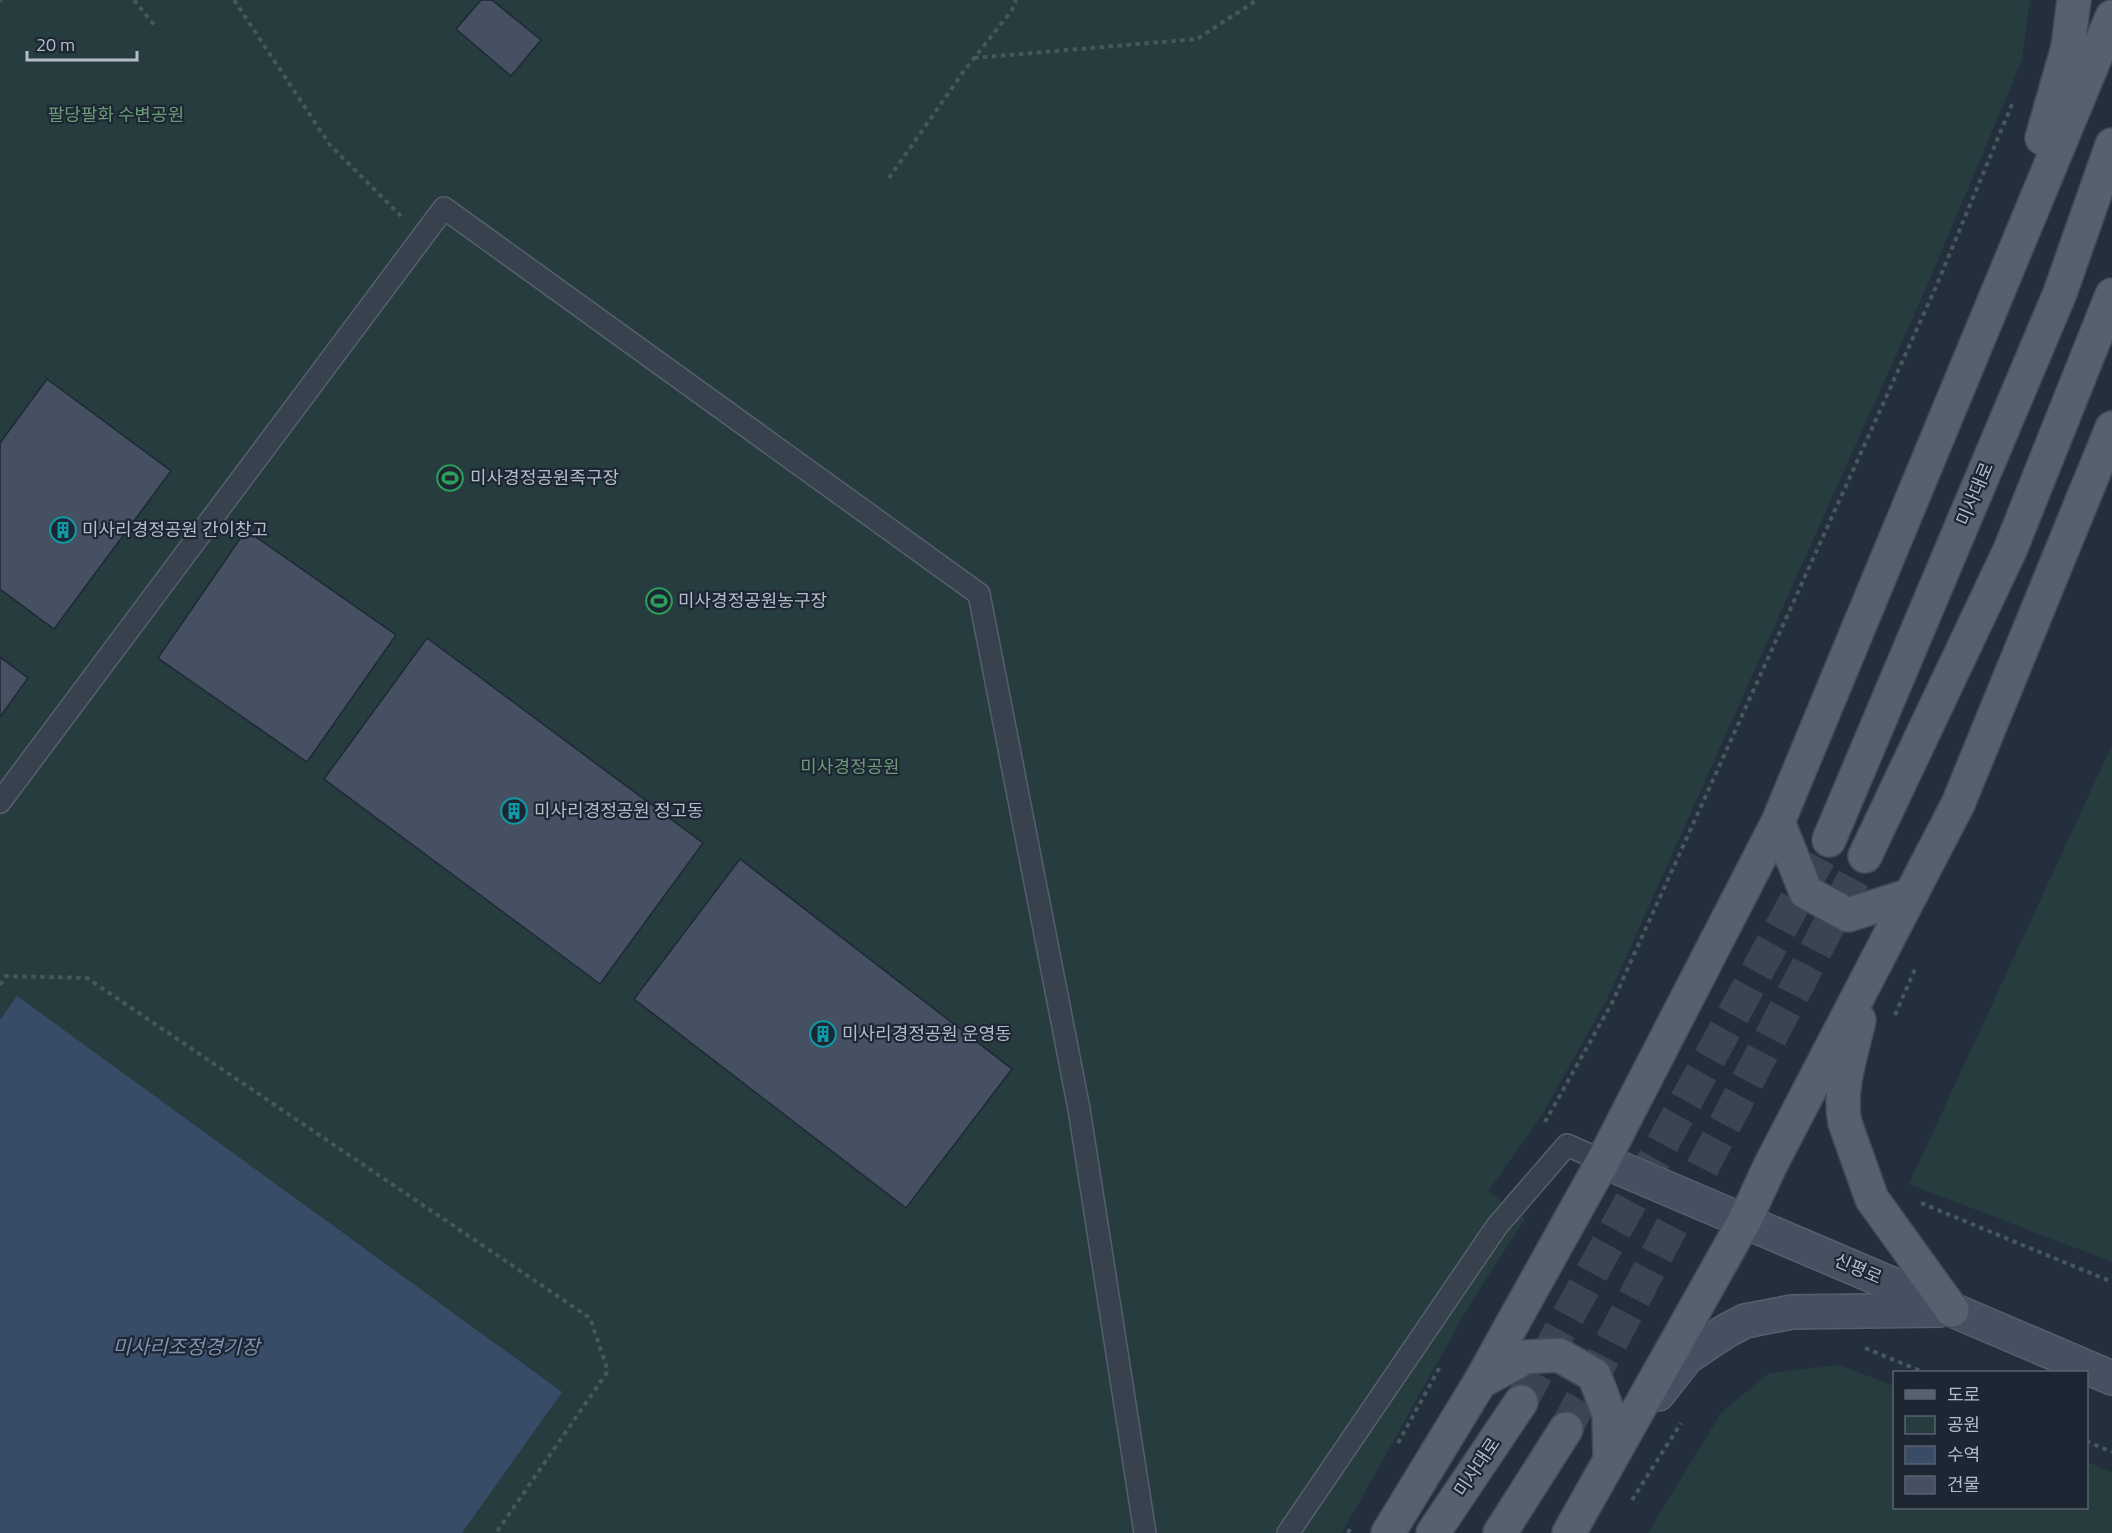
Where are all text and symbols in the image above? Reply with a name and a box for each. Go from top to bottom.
scale bar [27,24,136,62]
text: 20 m [36,31,75,58]
park label: 팔당팔화 수변공원 [48,101,184,128]
street label: 미사대로 [1949,458,2000,530]
sports icon: 미사경정공원족구장 [435,463,465,493]
place label: 미사경정공원족구장 [470,464,619,491]
building icon: 미사리경정공원 간이창고 [48,515,78,545]
place label: 미사리경정공원 간이창고 [82,516,268,543]
sports icon: 미사경정공원농구장 [644,586,674,616]
place label: 미사경정공원농구장 [678,587,827,614]
park label: 미사경정공원 [800,753,900,780]
building icon: 미사리경정공원 정고동 [499,796,529,826]
place label: 미사리경정공원 정고동 [534,797,704,824]
building icon: 미사리경정공원 운영동 [808,1019,838,1049]
place label: 미사리경정공원 운영동 [842,1020,1012,1047]
street label: 신평로 [1830,1246,1886,1291]
water label: 미사리조정경기장 [112,1331,262,1362]
legend [1893,1371,2088,1509]
text: 도로 [1947,1381,1980,1408]
text: 공원 [1947,1411,1980,1438]
street label: 미사대로 [1447,1432,1506,1502]
text: 수역 [1947,1441,1980,1468]
text: 건물 [1947,1471,1980,1498]

